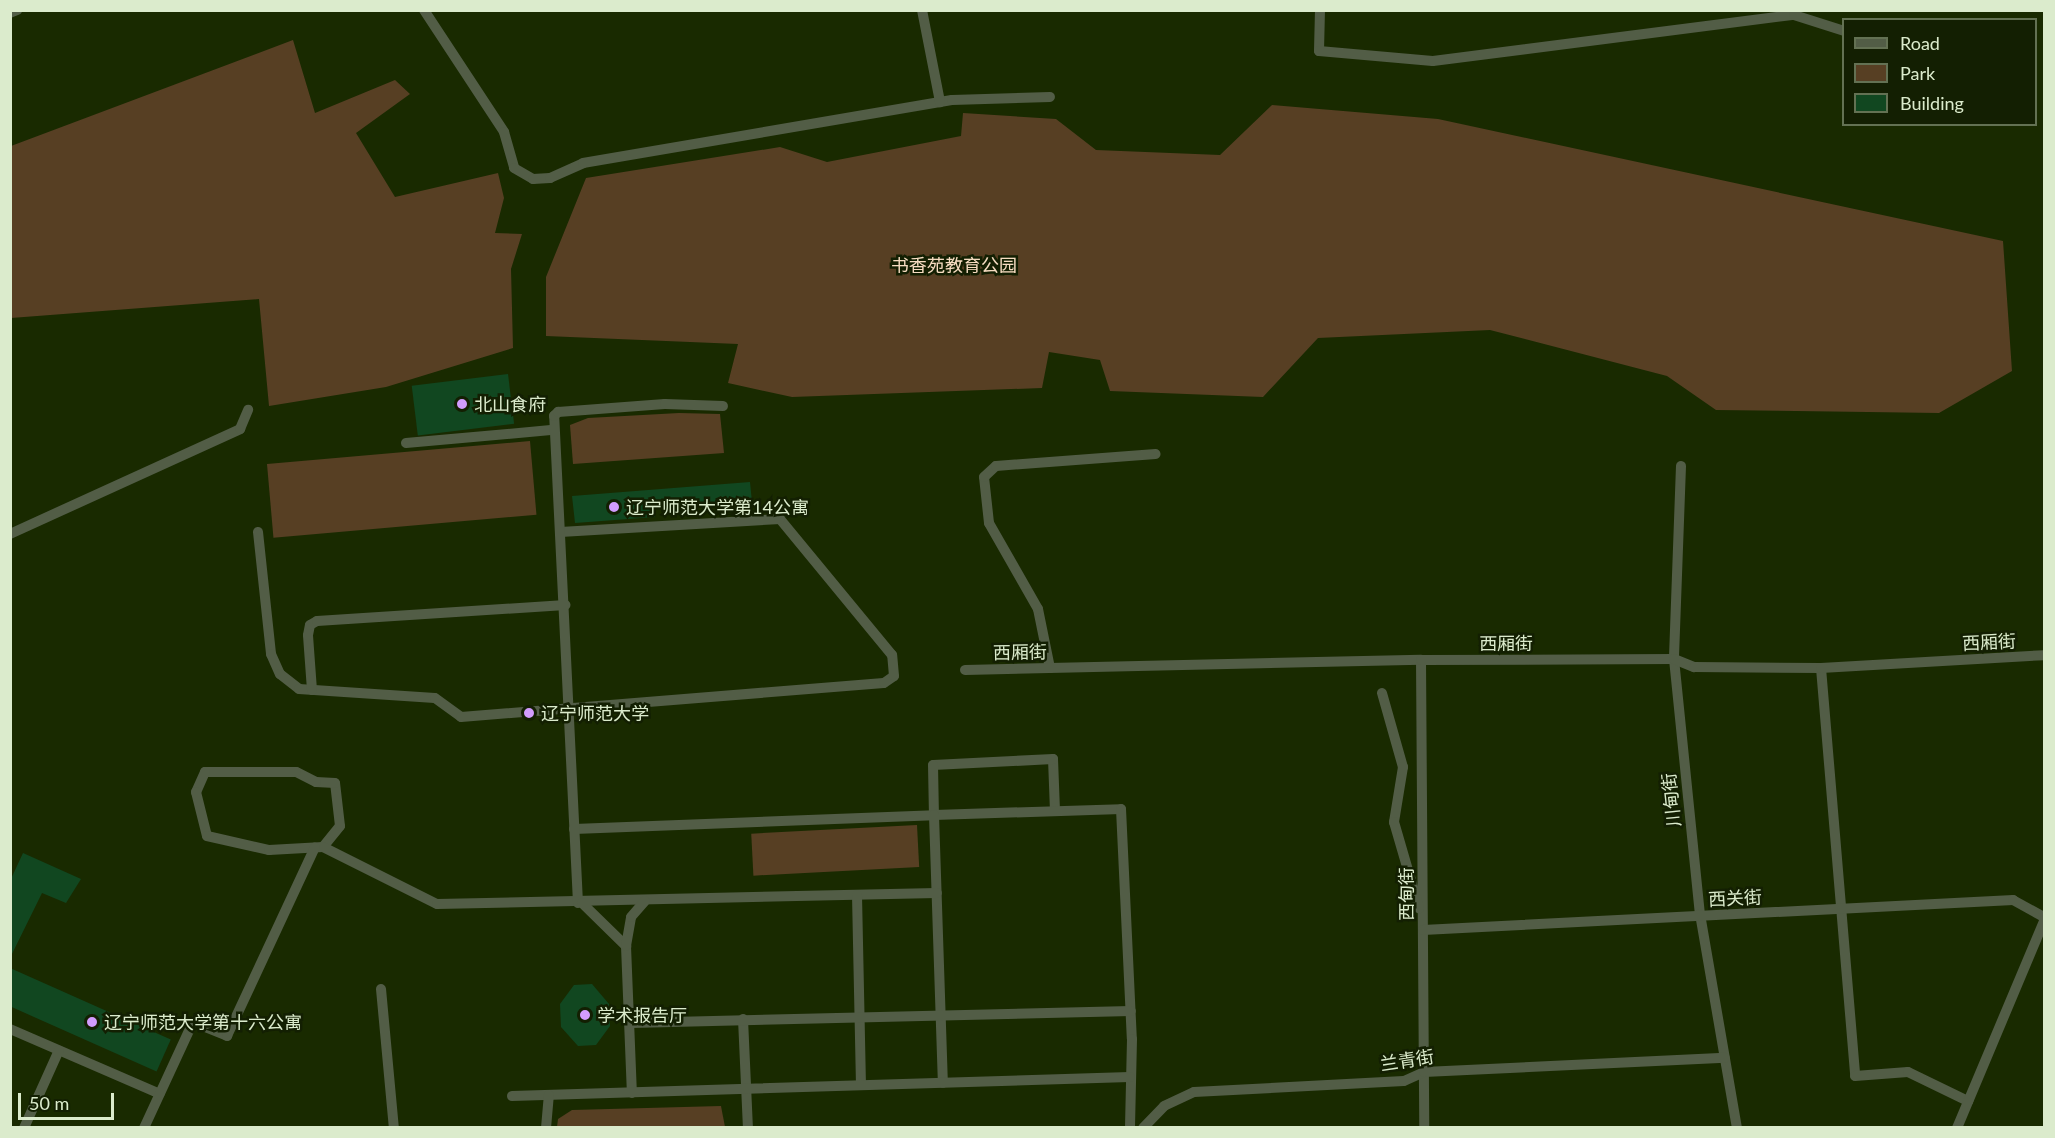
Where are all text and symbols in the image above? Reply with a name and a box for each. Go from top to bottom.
legend [1842,18,2037,126]
text: Road [1900,32,1940,54]
text: Park [1900,62,1935,84]
text: Building [1900,92,1964,114]
park label: 书香苑教育公园 [891,254,1017,276]
place label: 北山食府 [474,393,546,415]
marker: 北山食府 [455,397,469,411]
place label: 辽宁师范大学第14公寓 [626,496,809,518]
marker: 辽宁师范大学第14公寓 [607,500,621,514]
street label: 西厢街 [1961,630,2017,654]
street label: 西厢街 [1479,632,1533,654]
street label: 西厢街 [993,641,1047,663]
place label: 辽宁师范大学 [541,702,649,724]
marker: 辽宁师范大学 [522,706,536,720]
street label: 川甸街 [1657,772,1685,828]
street label: 西甸街 [1395,867,1417,921]
street label: 西关街 [1707,886,1763,910]
place label: 学术报告厅 [597,1004,687,1026]
marker: 学术报告厅 [578,1008,592,1022]
place label: 辽宁师范大学第十六公寓 [104,1011,302,1033]
marker: 辽宁师范大学第十六公寓 [85,1015,99,1029]
street label: 兰青街 [1379,1045,1435,1075]
scale bar [21,1081,117,1119]
text: 50 m [29,1092,69,1114]

